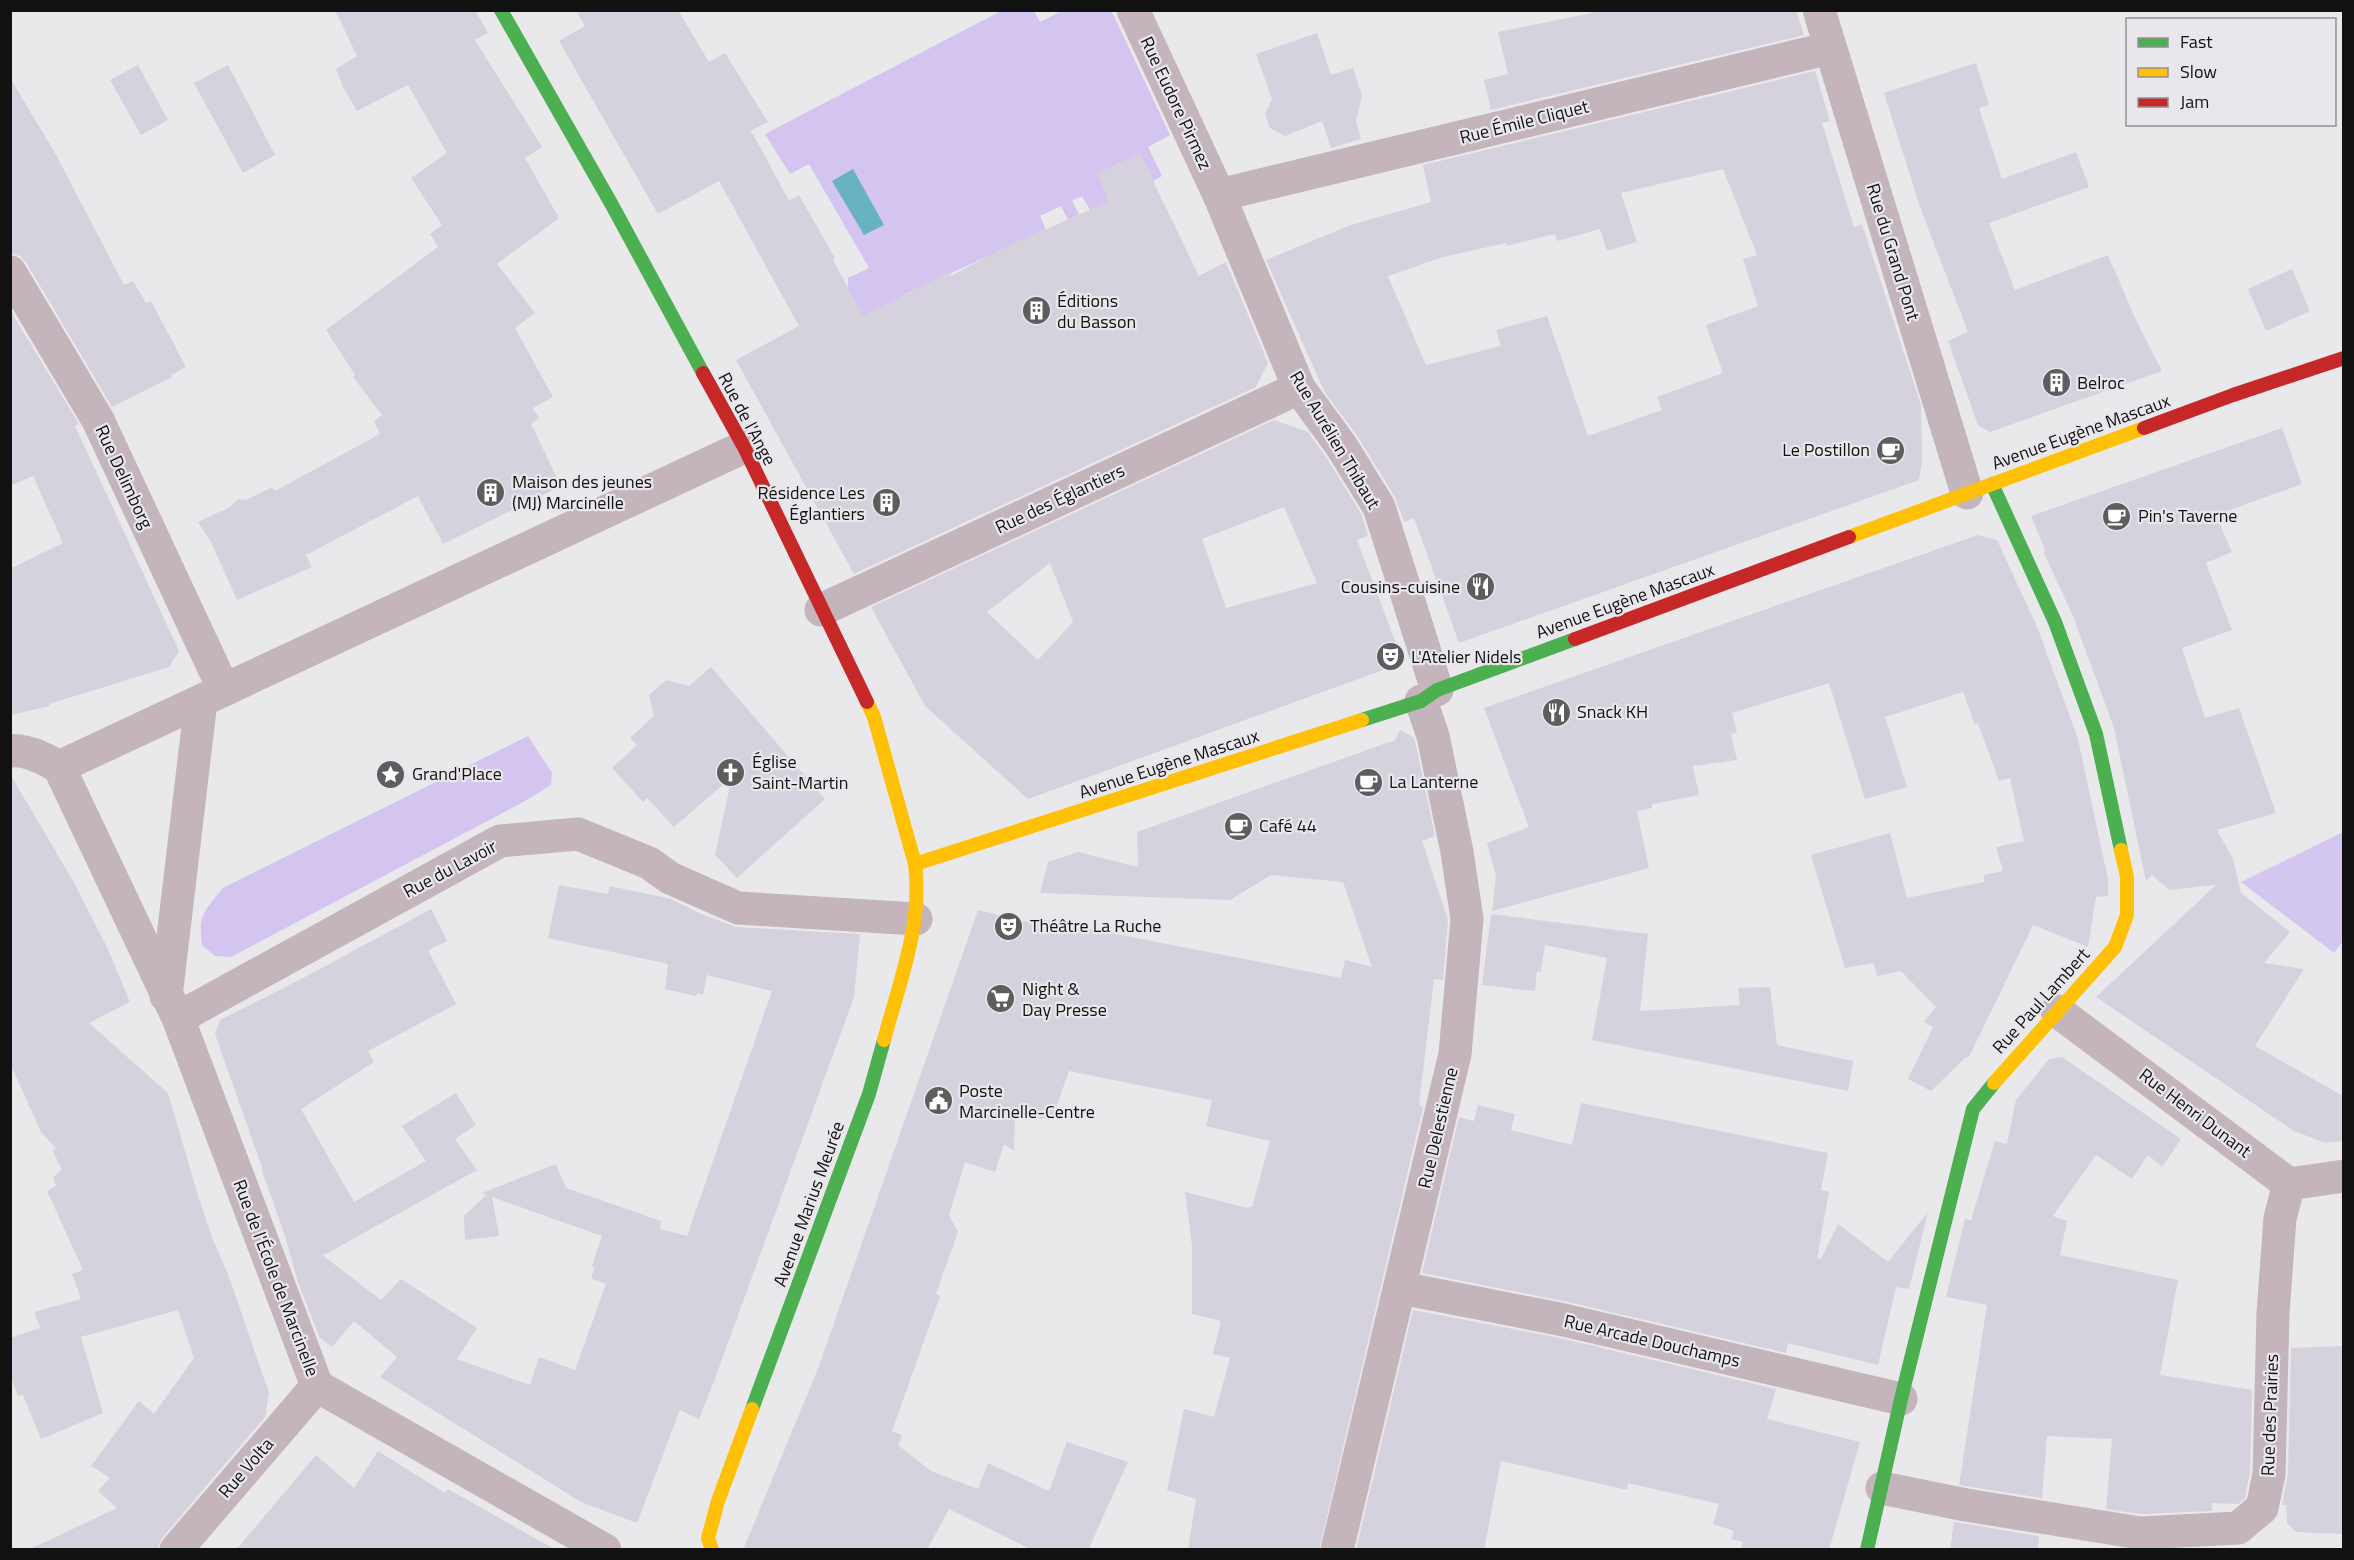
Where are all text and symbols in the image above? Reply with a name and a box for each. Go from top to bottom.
legend [2126,18,2336,126]
text: Fast [2180,28,2213,55]
street label: Rue Eudore Pirmez [1134,32,1219,174]
text: Slow [2180,58,2217,85]
text: Jam [2180,88,2209,115]
street label: Rue Émile Cliquet [1457,92,1592,151]
street label: Rue du Grand Pont [1860,180,1927,324]
place label: Éditions du Basson [1057,287,1136,335]
building icon: Éditions du Basson [1020,295,1052,327]
street label: Rue Aurélien Thibaut [1283,365,1388,515]
street label: Rue de l'Ange [712,367,783,470]
building icon: Belroc [2040,367,2072,399]
place label: Belroc [2077,369,2125,396]
street label: Avenue Eugène Mascaux [1988,387,2174,476]
street label: Rue Delimborg [89,420,160,533]
cafe icon: Le Postillon [1875,434,1907,466]
place label: Le Postillon [1782,436,1870,463]
street label: Rue des Églantiers [991,457,1129,540]
place label: Maison des jeunes (MJ) Marcinelle [512,468,652,516]
building icon: Maison des jeunes (MJ) Marcinelle [475,476,507,508]
place label: Résidence Les Églantiers [758,479,865,527]
building icon: Résidence Les Églantiers [870,487,902,519]
cafe icon: Pin's Taverne [2101,500,2133,532]
place label: Pin's Taverne [2138,502,2237,529]
street label: Avenue Eugène Mascaux [1532,556,1718,645]
restaurant icon: Cousins-cuisine [1465,571,1497,603]
place label: Cousins-cuisine [1341,573,1460,600]
theatre icon: L'Atelier Nidels [1374,641,1406,673]
place label: L'Atelier Nidels [1411,643,1521,670]
restaurant icon: Snack KH [1540,696,1572,728]
place label: Snack KH [1577,698,1648,725]
street label: Avenue Eugène Mascaux [1075,722,1262,805]
place label: Église Saint-Martin [752,748,848,796]
church icon: Église Saint-Martin [715,756,747,788]
place icon: Grand'Place [375,758,407,790]
place label: Grand'Place [412,760,502,787]
cafe icon: La Lanterne [1352,766,1384,798]
place label: La Lanterne [1389,768,1478,795]
cafe icon: Café 44 [1222,810,1254,842]
place label: Café 44 [1259,812,1317,839]
street label: Rue du Lavoir [398,833,501,905]
theatre icon: Théâtre La Ruche [993,910,1025,942]
place label: Théâtre La Ruche [1030,912,1161,939]
street label: Rue Paul Lambert [1986,941,2096,1060]
place label: Night & Day Presse [1022,975,1107,1023]
supermarket icon: Night & Day Presse [985,983,1017,1015]
street label: Rue Henri Dunant [2134,1061,2258,1164]
street label: Rue Delestienne [1410,1065,1465,1191]
place label: Poste Marcinelle-Centre [959,1077,1095,1125]
public building icon: Poste Marcinelle-Centre [922,1085,954,1117]
street label: Avenue Marius Meurée [766,1117,851,1290]
street label: Rue de l'École de Marcinelle [226,1175,327,1380]
street label: Rue Arcade Douchamps [1561,1307,1743,1374]
street label: Rue des Prairies [2254,1354,2285,1476]
street label: Rue Volta [212,1431,280,1504]

